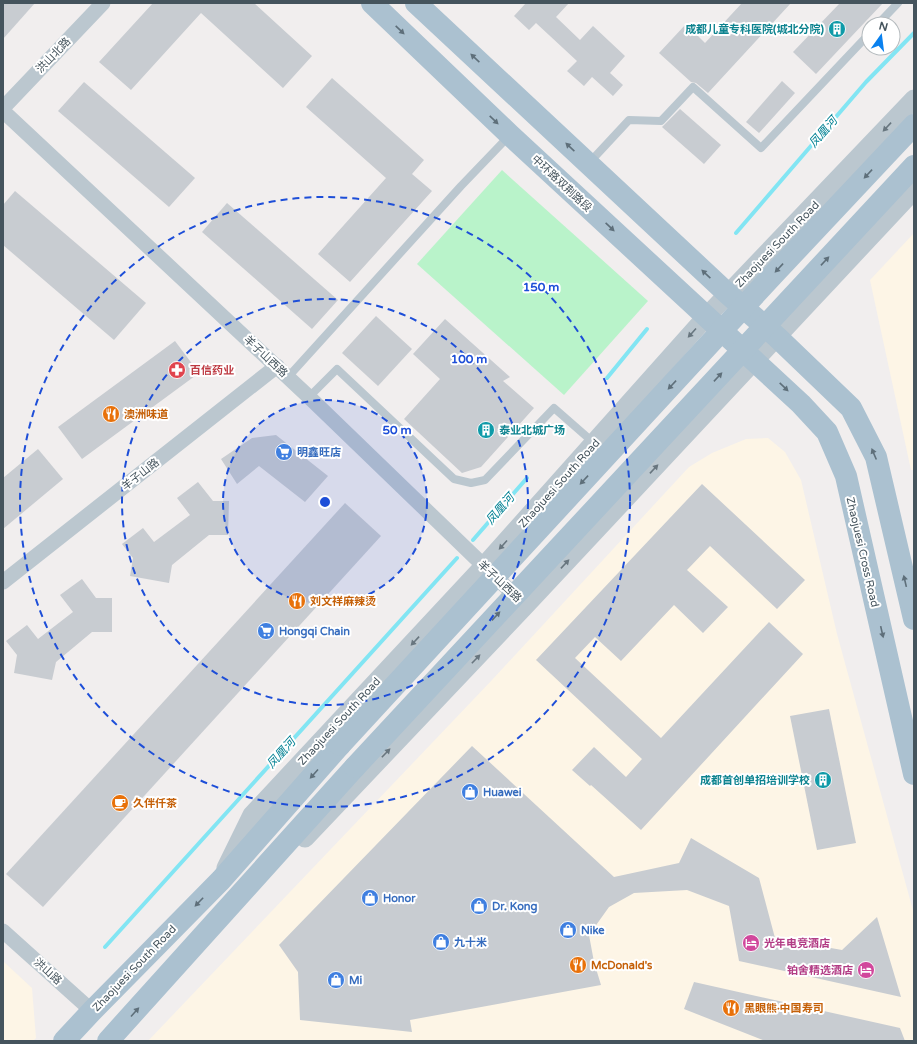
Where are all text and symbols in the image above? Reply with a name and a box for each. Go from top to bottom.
north arrow [861,16,901,56]
building icon: 成都儿童专科医院(城北分院) [827,19,847,39]
text: N [877,19,889,34]
place label: 成都儿童专科医院(城北分院) [685,23,825,36]
one-way arrow [395,25,405,35]
street label: 洪山北路 [33,35,73,76]
one-way arrow [470,53,480,63]
water label: 凤凰河 [806,112,841,150]
one-way arrow [489,115,499,125]
one-way arrow [882,122,892,132]
one-way arrow [565,142,575,152]
street label: 中环路双荆路段 [529,152,594,214]
one-way arrow [863,169,873,179]
street label: Zhaojuesi South Road [733,199,822,290]
one-way arrow [604,223,615,232]
one-way arrow [821,256,830,266]
one-way arrow [775,264,784,273]
one-way arrow [701,269,711,279]
text: 150 m [523,280,559,294]
one-way arrow [687,328,697,338]
street label: 羊子山西路 [241,333,290,380]
text: 100 m [451,352,487,366]
pharmacy icon: 百信药业 [167,360,187,380]
place label: 百信药业 [190,364,234,377]
one-way arrow [713,372,723,382]
one-way arrow [667,380,677,390]
one-way arrow [779,382,789,392]
restaurant icon: 澳洲味道 [101,404,121,424]
place label: 澳洲味道 [124,408,168,421]
building icon: 泰业北城广场 [476,420,496,440]
text: 50 m [382,423,412,437]
place label: 泰业北城广场 [499,424,565,437]
street label: Zhaojuesi South Road [516,436,603,530]
supermarket icon: 明鑫旺店 [274,442,294,462]
place label: 明鑫旺店 [297,446,341,459]
one-way arrow [871,449,877,460]
street label: 羊子山路 [119,456,162,493]
one-way arrow [649,464,659,474]
one-way arrow [579,475,589,485]
water label: 凤凰河 [483,489,518,527]
centre of rings [318,495,332,509]
street label: Zhaojuesi Cross Road [844,496,882,608]
one-way arrow [498,540,508,550]
street label: 羊子山西路 [475,558,524,605]
one-way arrow [560,559,570,569]
one-way arrow [902,574,908,586]
restaurant icon: 刘文祥麻辣烫 [287,591,307,611]
place label: 刘文祥麻辣烫 [310,595,376,608]
one-way arrow [491,611,500,620]
supermarket icon: Hongqi Chain [256,621,276,641]
place label: Hongqi Chain [279,625,350,639]
one-way arrow [879,626,885,638]
one-way arrow [410,635,419,646]
one-way arrow [471,654,480,663]
street label: Zhaojuesi South Road [295,675,383,768]
water label: 凤凰河 [264,733,300,771]
one-way arrow [381,748,391,758]
one-way arrow [310,770,319,779]
building icon: 成都首创单招培训学校 [813,770,833,790]
place label: 成都首创单招培训学校 [700,774,810,787]
shop icon: Huawei [460,782,480,802]
place label: Huawei [483,786,522,799]
cafe icon: 久伴仟茶 [110,793,130,813]
place label: 久伴仟茶 [133,797,177,810]
shop icon: Honor [360,888,380,908]
place label: Honor [383,892,416,905]
shop icon: Dr. Kong [469,896,489,916]
one-way arrow [194,897,204,907]
place label: Dr. Kong [492,900,538,914]
shop icon: Nike [558,920,578,940]
street label: Zhaojuesi South Road [90,923,179,1014]
place label: Nike [581,924,605,937]
shop icon: 九十米 [431,932,451,952]
hotel icon: 光年电竞酒店 [741,933,761,953]
place label: 九十米 [454,936,487,949]
place label: 光年电竞酒店 [764,937,830,950]
restaurant icon: McDonald's [568,955,588,975]
street label: 洪山路 [31,956,64,987]
place label: McDonald's [591,959,653,972]
hotel icon: 铂舍精选酒店 [856,960,876,980]
place label: 铂舍精选酒店 [787,964,853,977]
shop icon: Mi [326,970,346,990]
place label: Mi [349,974,363,987]
restaurant icon: 黑眼熊·中国寿司 [721,998,741,1018]
place label: 黑眼熊·中国寿司 [744,1002,824,1015]
one-way arrow [130,1007,139,1017]

